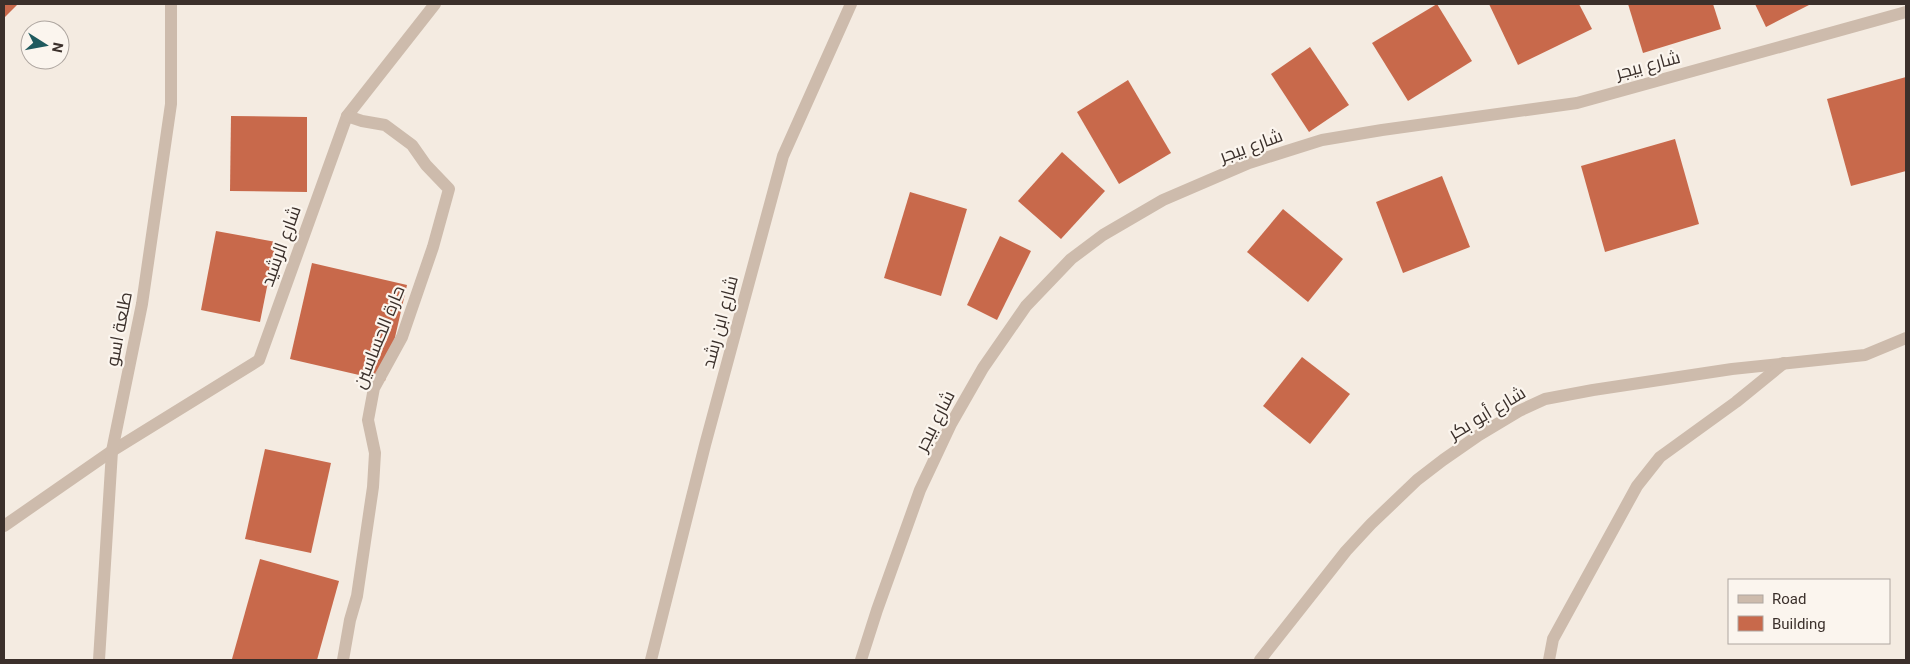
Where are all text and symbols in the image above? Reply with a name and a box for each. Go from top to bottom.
north arrow [20,20,70,70]
text: N [49,41,67,54]
street label: شارع بيجر [1612,46,1683,85]
street label: شارع بيجر [1215,124,1286,169]
street label: شارع الرشيد [256,203,307,290]
street label: شارع ابن رشد [697,273,744,371]
street label: حارة الحساسين [348,282,410,392]
street label: طلعة اسو [101,290,137,368]
street label: شارع أبو بكر [1444,381,1530,446]
street label: شارع بيجر [910,387,961,457]
legend [1728,579,1890,644]
text: Road [1772,590,1806,608]
text: Building [1772,615,1826,633]

